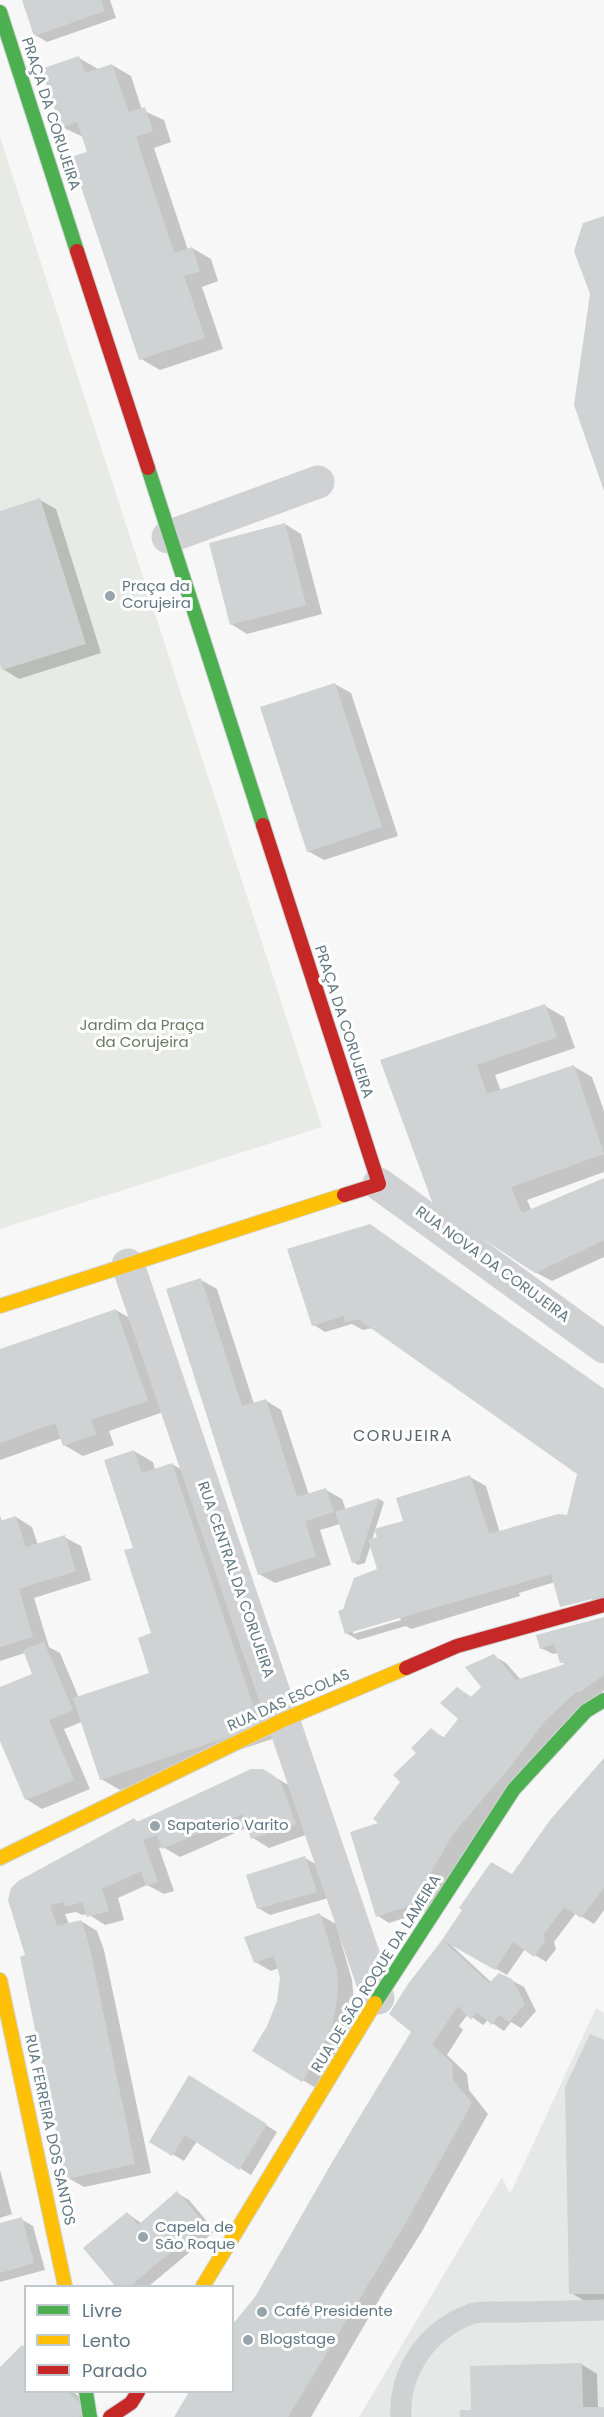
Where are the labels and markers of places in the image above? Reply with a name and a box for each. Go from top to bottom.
place label: Praça da Corujeira [122,578,191,613]
marker: Praça da Corujeira [103,589,117,603]
place label: Sapaterio Varito [167,1817,288,1835]
marker: Sapaterio Varito [148,1819,162,1833]
place label: Capela de São Roque [155,2219,235,2254]
marker: Capela de São Roque [136,2230,150,2244]
place label: Café Presidente [274,2303,393,2321]
marker: Café Presidente [255,2305,269,2319]
place label: Blogstage [260,2331,335,2349]
marker: Blogstage [241,2333,255,2347]

